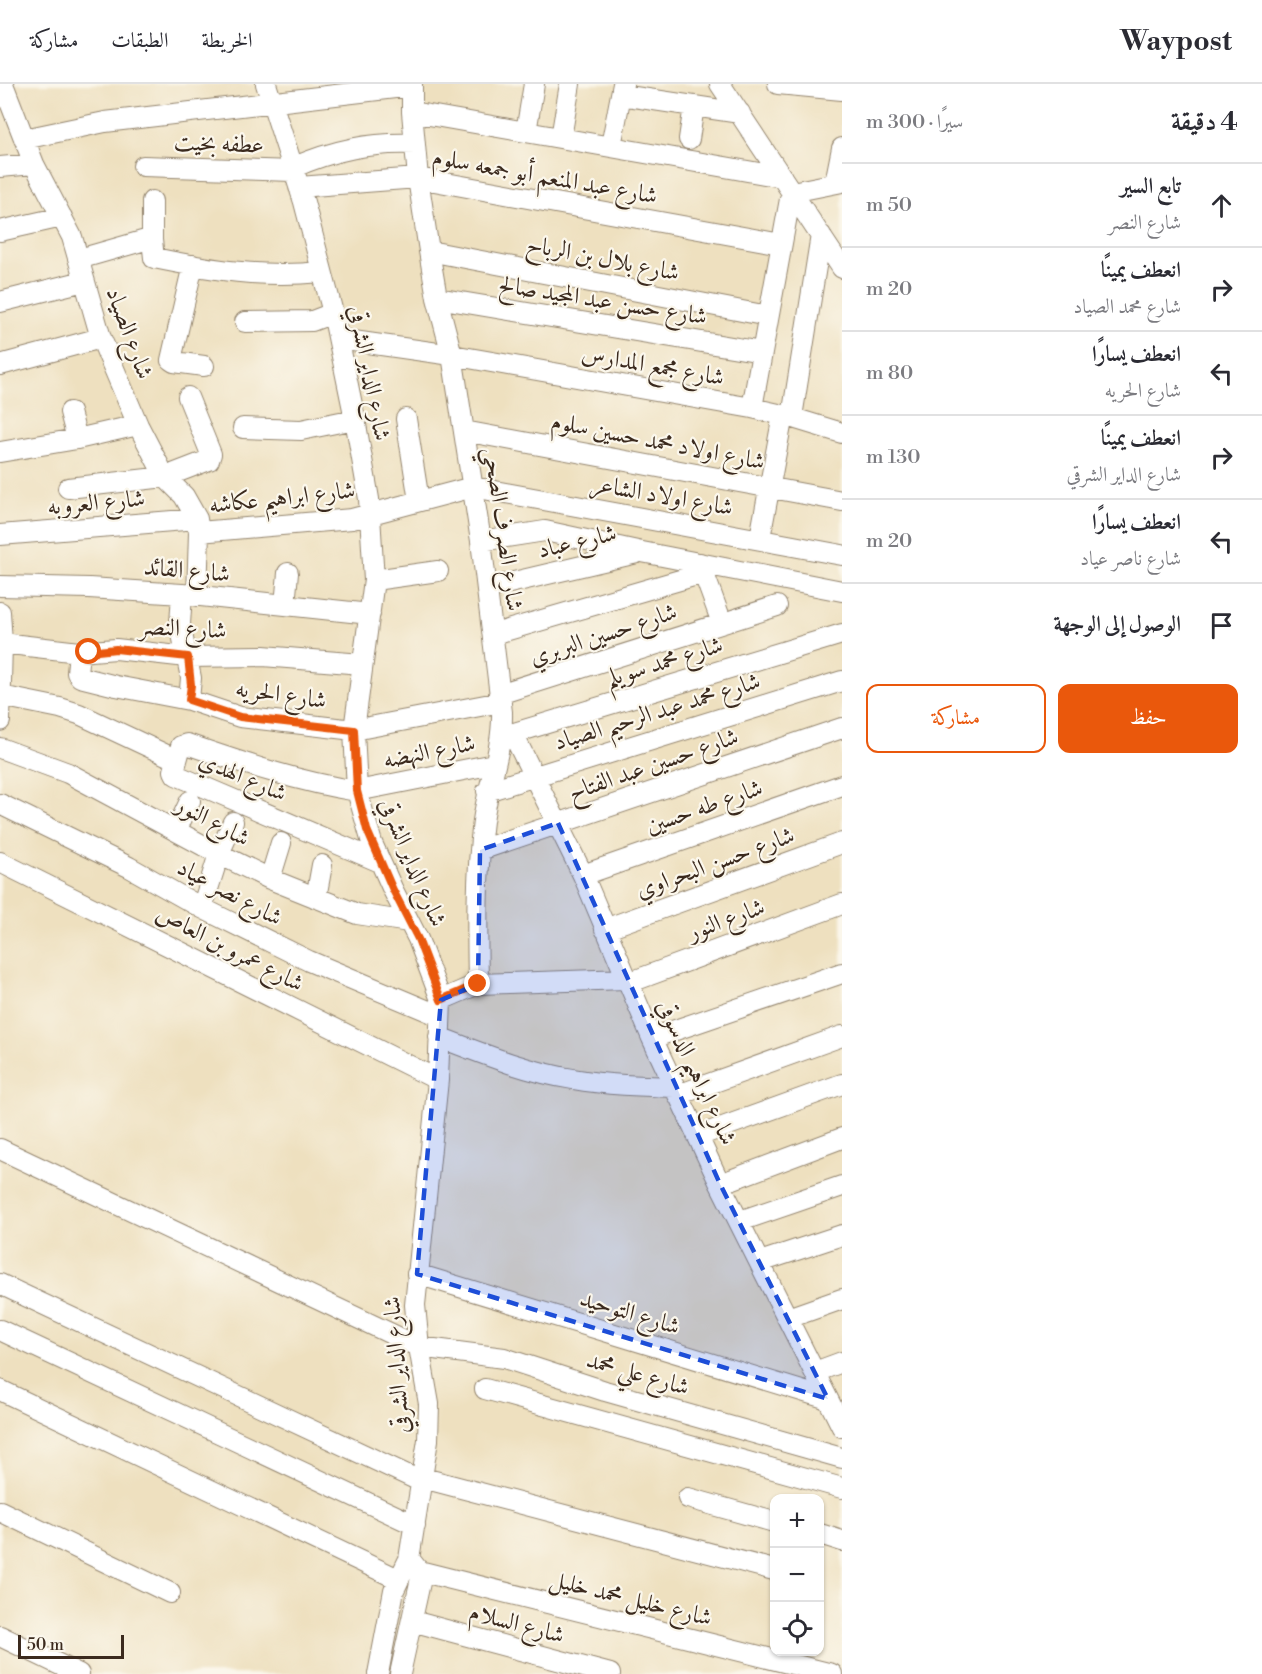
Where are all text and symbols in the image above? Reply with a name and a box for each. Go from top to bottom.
text: Waypost [1120,24,1232,59]
text: مشاركة [30,28,78,54]
text: الطبقات [111,28,168,54]
text: الخريطة [201,28,253,54]
text: 4 دقيقة [1171,106,1238,138]
text: سيرًا · 300 m [866,110,963,135]
street label: عطفه بخيت [173,127,265,161]
street label: شارع عبد المنعم أبو جمعه سلوم [429,139,660,217]
text: تابع السير [1120,173,1181,200]
icon: ahead [1205,189,1238,222]
text: 50 m [866,193,912,218]
text: شارع النصر [1108,211,1181,236]
street label: شارع بلال بن الرباح [523,229,682,293]
text: انعطف يمينًا [1101,257,1181,284]
street label: شارع حسن عبد المجيد صالح [496,270,709,336]
icon: right [1205,273,1238,306]
text: 20 m [866,277,912,302]
street label: شارع الصياد [95,283,159,385]
text: شارع محمد الصياد [1073,295,1181,320]
street label: شارع الداير الشرقي [337,303,397,444]
street label: شارع مجمع المدارس [578,339,727,399]
text: انعطف يسارًا [1092,341,1181,368]
icon: left [1205,357,1238,390]
text: 80 m [866,361,913,386]
text: شارع الحريه [1105,379,1181,404]
street label: شارع اولاد محمد حسين سلوم [547,407,767,482]
text: انعطف يمينًا [1101,425,1181,452]
icon: right [1205,441,1238,474]
street label: شارع الصرف الصحي [470,445,529,614]
text: 130 m [866,445,921,470]
text: شارع الداير الشرقي [1067,463,1181,488]
street label: شارع اولاد الشاعر [588,469,735,527]
street label: شارع ابراهيم عكاشه [207,475,358,529]
street label: شارع العروبه [46,484,147,526]
text: انعطف يسارًا [1092,509,1181,536]
street label: شارع عباد [535,518,621,570]
icon: left [1205,525,1238,558]
text: 20 m [866,529,912,554]
text: شارع ناصر عياد [1080,547,1181,572]
street label: شارع القائد [142,552,231,594]
street label: شارع حسين البربري [526,597,682,677]
icon: arrive [1205,609,1238,642]
text: الوصول إلى الوجهة [1053,611,1181,638]
street label: شارع النصر [135,612,227,650]
street label: شارع محمد سويلم [602,630,729,702]
route start [75,638,101,664]
street label: شارع محمد عبد الرحيم الصياد [550,666,766,765]
street label: شارع الحريه [233,674,328,720]
button: مشاركة [866,684,1046,753]
button: حفظ [1058,684,1238,753]
street label: شارع حسين عبد الفتاح [564,722,744,813]
street label: شارع النهضه [380,728,479,780]
street label: شارع الهدي [193,745,291,813]
street label: شارع طه حسين [642,773,768,845]
street label: شارع النور [167,789,255,857]
street label: شارع الداير الشرقي [368,793,453,933]
street label: شارع حسن البحراوي [632,820,800,909]
street label: شارع نصر عياد [170,853,287,937]
street label: شارع النور [682,892,770,952]
street label: شارع عمرو بن العاص [149,899,309,1003]
route end [464,970,490,996]
street label: شارع ابراهيم الدسوقي [642,995,743,1153]
street label: شارع التوحيد [575,1284,683,1346]
street label: شارع الداير الشرقي [377,1295,421,1435]
street label: شارع علي محمد [581,1345,693,1410]
map controls [770,1494,824,1656]
button: + [770,1494,824,1548]
button: − [770,1548,824,1602]
street label: شارع خليل محمد خليل [545,1564,715,1638]
street label: شارع السلام [465,1597,568,1656]
button: locate [770,1602,824,1656]
scale bar [18,1632,124,1660]
text: 50 m [27,1635,64,1655]

